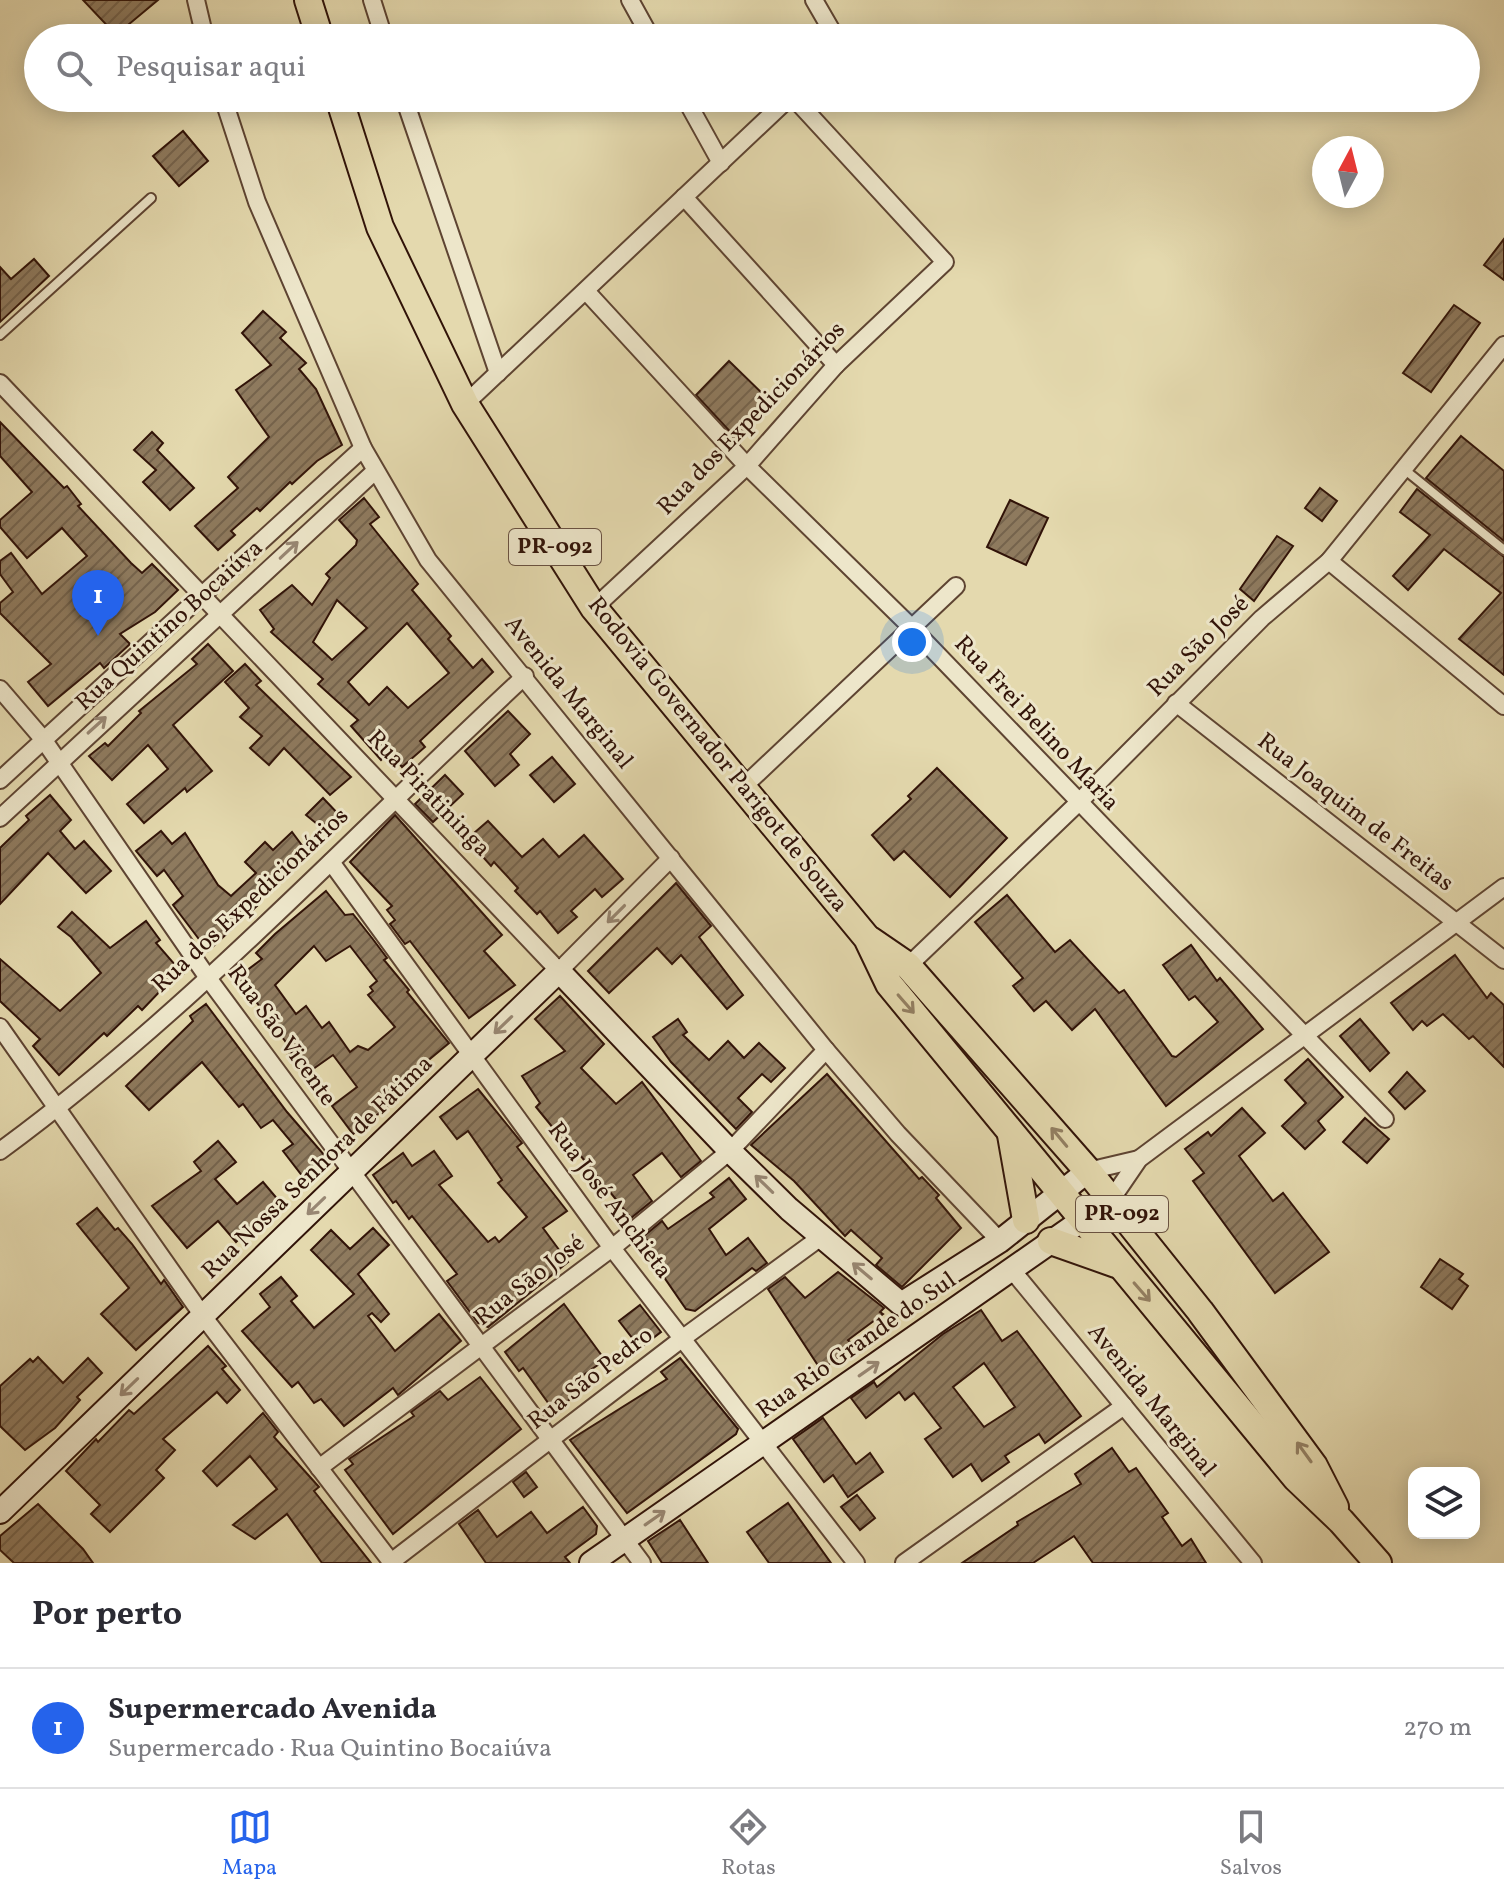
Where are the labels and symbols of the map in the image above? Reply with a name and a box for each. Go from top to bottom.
north arrow [1312,136,1384,208]
street label: Rua dos Expedicionários [650,314,854,524]
road number: PR-092 [509,529,601,565]
street label: Rua Quintino Bocaiúva [69,532,271,720]
one-way arrow [279,541,299,560]
pin: 1 [72,570,124,636]
street label: Rua São José [1140,588,1258,706]
street label: Rodovia Governador Parigot de Souza [579,590,855,920]
street label: Avenida Marginal [496,609,640,777]
your location [892,622,932,662]
street label: Rua Frei Belino Maria [945,629,1127,819]
one-way arrow [87,716,107,735]
street label: Rua Piratininga [358,723,498,865]
street label: Rua Joaquim de Freitas [1250,725,1460,901]
street label: Rua dos Expedicionários [145,801,357,1001]
one-way arrow [607,904,626,923]
street label: Rua São Vicente [218,958,344,1114]
one-way arrow [897,994,915,1014]
one-way arrow [494,1015,513,1034]
street label: Rua Nossa Senhora de Fátima [195,1048,441,1288]
street label: Rua José Anchieta [539,1116,679,1286]
one-way arrow [1050,1127,1068,1147]
one-way arrow [754,1175,774,1194]
one-way arrow [307,1196,326,1215]
road number: PR-092 [1076,1196,1168,1232]
street label: Rua São José [468,1227,592,1335]
one-way arrow [852,1262,873,1280]
street label: Rua Rio Grande do Sul [750,1264,964,1428]
one-way arrow [1133,1281,1151,1301]
street label: Avenida Marginal [1079,1317,1223,1485]
street label: Rua São Pedro [521,1319,661,1439]
one-way arrow [857,1361,879,1377]
one-way arrow [119,1377,139,1396]
one-way arrow [1296,1442,1312,1464]
one-way arrow [644,1510,666,1526]

